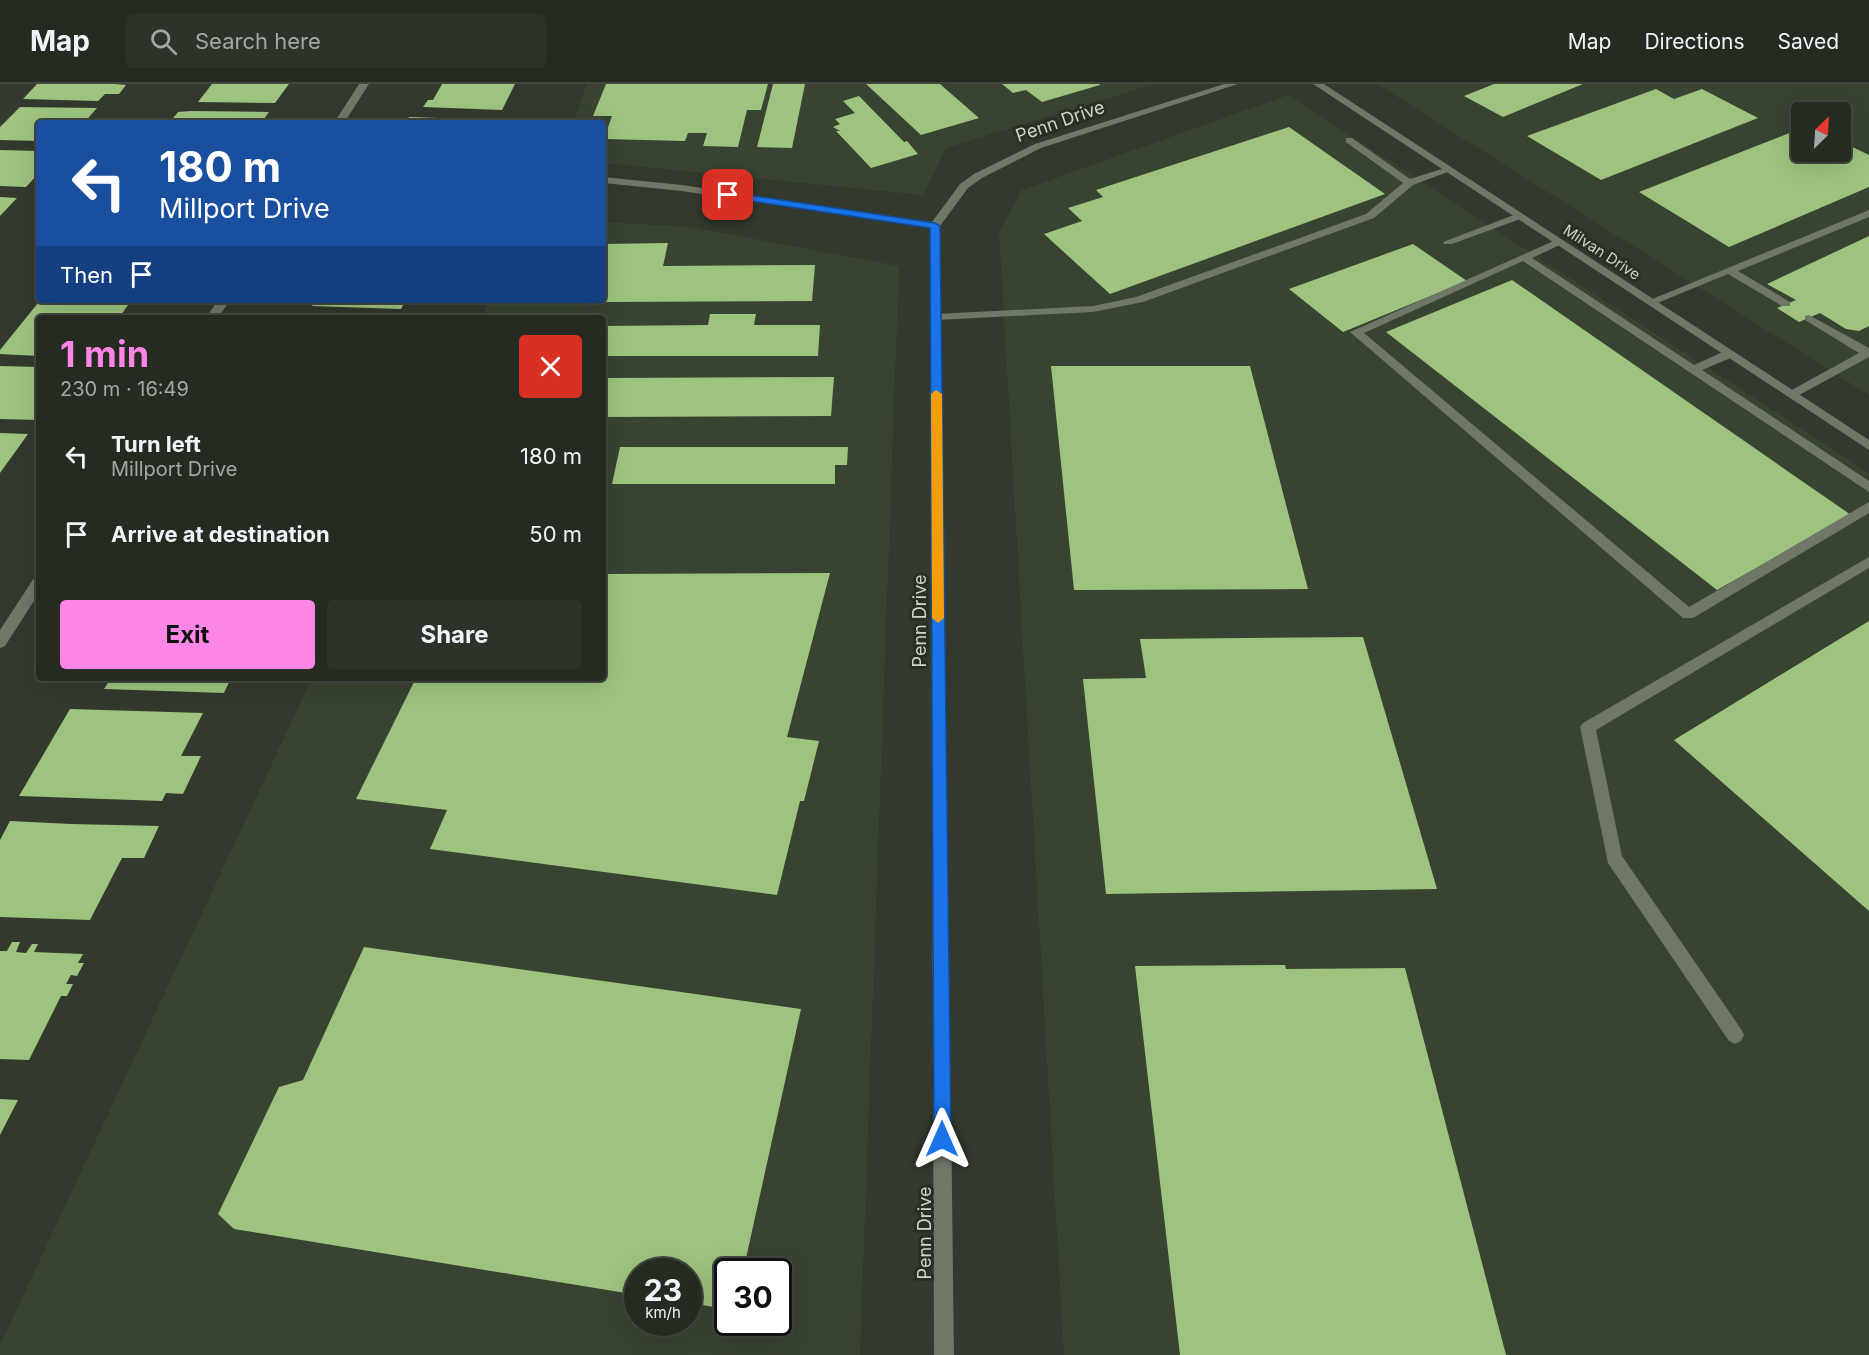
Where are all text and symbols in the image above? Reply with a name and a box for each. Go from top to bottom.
search box [126,14,546,68]
text: Map [30,24,90,58]
icon: search [147,25,180,58]
text: Search here [195,28,321,54]
text: Map [1568,29,1611,54]
text: Directions [1644,29,1745,54]
text: Saved [1778,29,1839,54]
street label: Penn Drive [1013,96,1107,146]
north arrow [1791,102,1851,162]
map controls [1791,102,1851,162]
text: 180 m [159,141,281,192]
icon: left [60,144,138,222]
pin [702,169,753,220]
icon: arrive [711,178,744,211]
text: Millport Drive [159,192,330,225]
street label: Milvan Drive [1560,220,1644,284]
icon: arrive [125,258,158,291]
text: Then [60,262,113,288]
text: 1 min [60,332,149,376]
button: close [519,335,582,398]
text: 230 m · 16:49 [60,377,189,401]
text: Turn left [111,431,201,457]
icon: left [60,440,93,473]
text: 180 m [520,443,582,469]
text: Millport Drive [111,457,237,481]
icon: arrive [60,518,93,551]
text: Arrive at destination [111,521,330,547]
text: 50 m [529,521,582,547]
street label: Penn Drive [909,575,930,667]
button: Exit [60,600,315,669]
button: Share [327,600,582,669]
position arrow [910,1107,974,1171]
street label: Penn Drive [914,1187,935,1279]
speed limit sign: 30 [714,1258,792,1336]
text: 23 [644,1272,682,1308]
text: km/h [645,1303,681,1322]

